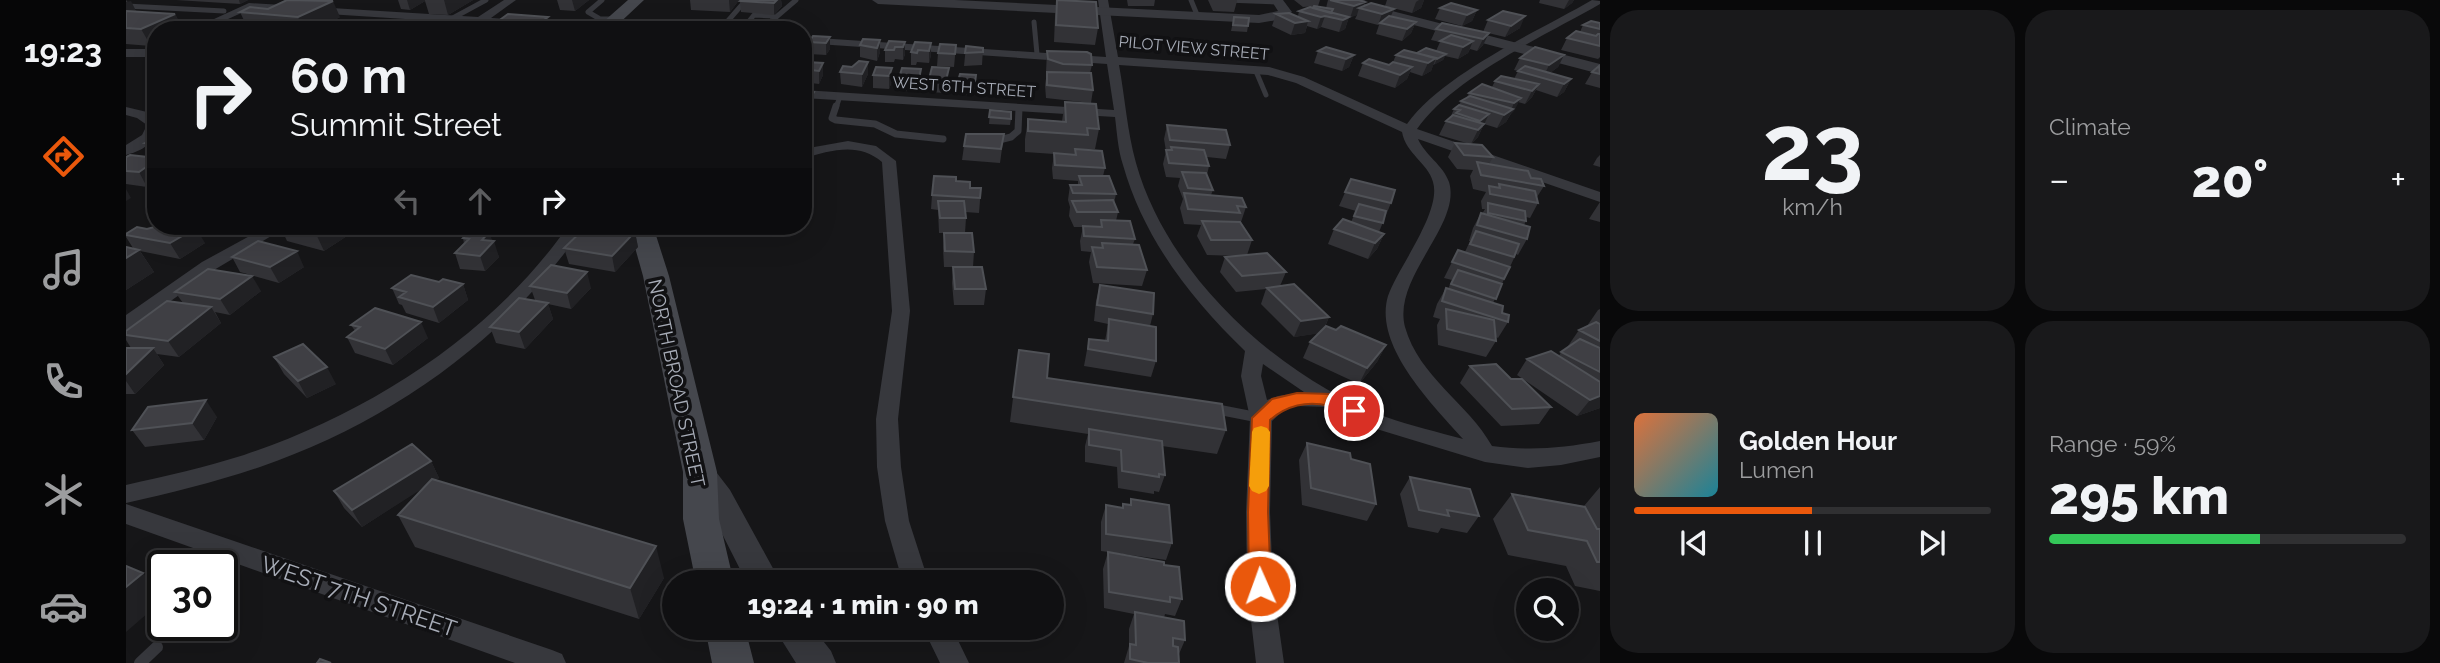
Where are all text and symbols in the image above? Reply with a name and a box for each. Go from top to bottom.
text: 19:23 [24,32,102,69]
street label: PILOT VIEW STREET [1118,32,1270,64]
text: 60 m [290,47,407,104]
icon: right [175,49,266,140]
street label: WEST 6TH STREET [892,73,1037,102]
text: 23 [1761,94,1864,201]
text: Summit Street [290,106,502,143]
text: Climate [2049,113,2131,140]
icon: directions [39,132,88,181]
text: 20° [2192,148,2268,209]
text: − [2049,157,2069,202]
text: + [2390,157,2406,202]
icon: left [388,182,426,220]
icon: ahead [461,182,499,220]
icon: right [534,182,572,220]
text: km/h [1782,193,1843,220]
icon: music [39,245,88,294]
street label: NORTH BROAD STREET [644,277,710,489]
icon: phone [39,357,88,406]
pin [1324,381,1384,441]
icon: arrive [1335,392,1373,430]
text: Golden Hour [1739,426,1897,456]
text: Range · 59% [2049,430,2176,457]
text: Lumen [1739,456,1814,483]
text: 295 km [2049,465,2229,526]
icon: climate [39,470,88,519]
icon: previous [1675,524,1713,562]
icon: pause [1794,524,1832,562]
icon: next [1913,524,1951,562]
position arrow [1223,549,1297,623]
speed limit sign: 30 [147,550,238,641]
street label: WEST 7TH STREET [258,550,460,642]
map controls [1516,578,1579,641]
button: search [1516,578,1579,641]
icon: car [39,582,88,631]
text: 19:24 · 1 min · 90 m [747,590,979,620]

